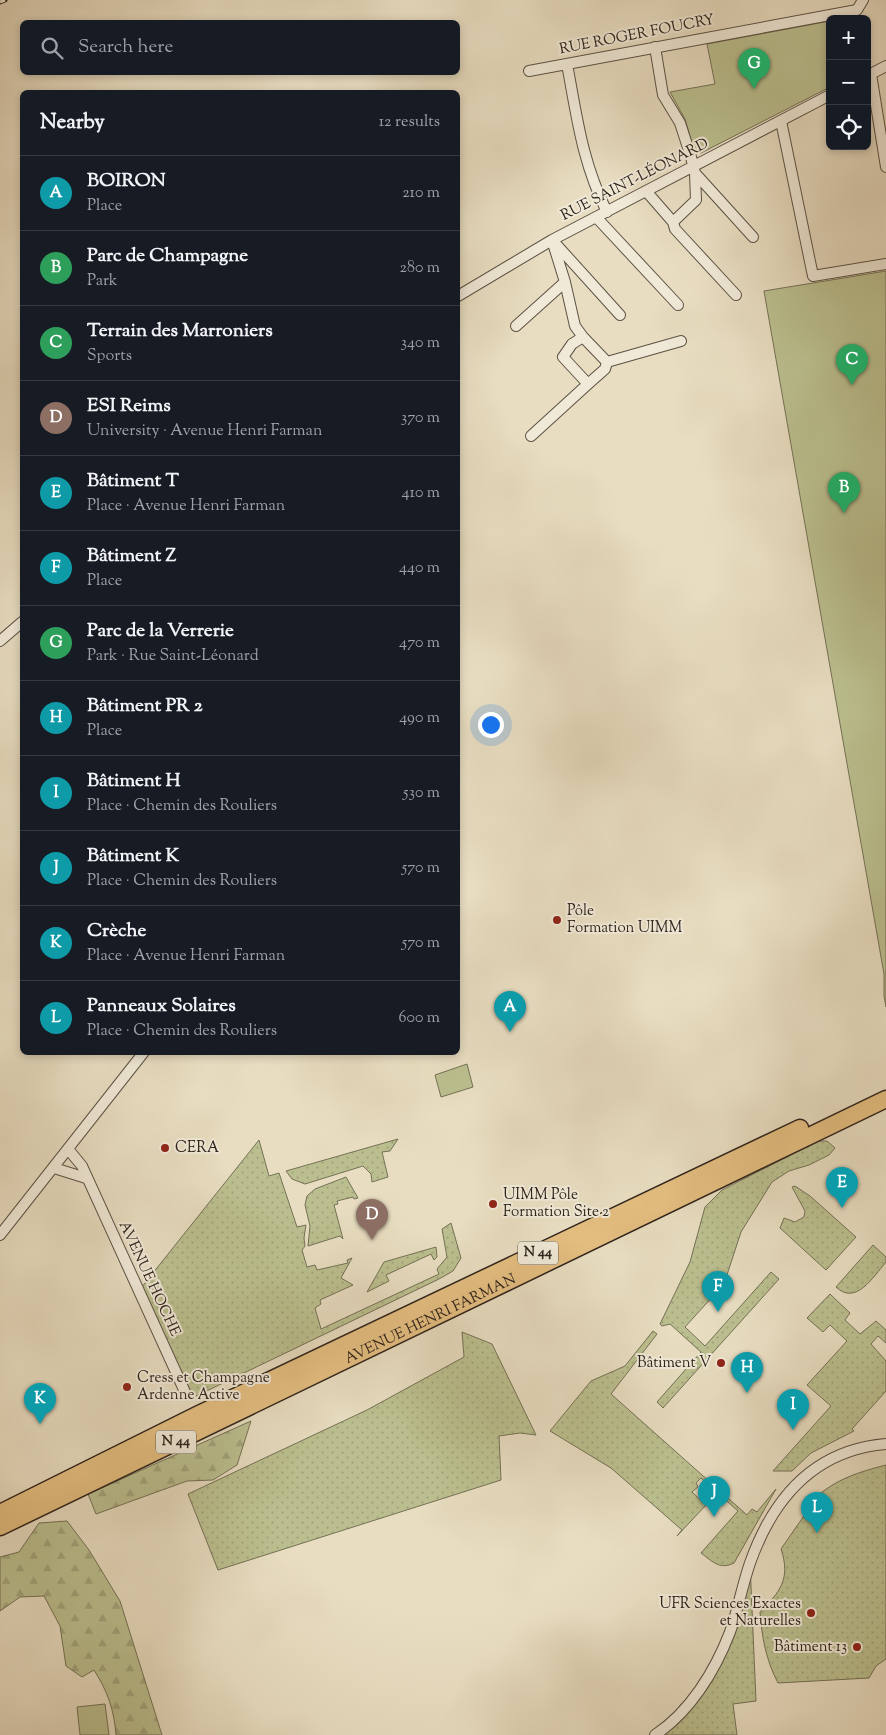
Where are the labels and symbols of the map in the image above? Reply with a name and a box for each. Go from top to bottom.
street label: RUE ROGER FOUCRY [558,10,717,60]
pin: G [738,48,770,89]
street label: RUE SAINT-LÉONARD [557,133,713,226]
pin: C [836,344,868,385]
pin: B [828,472,860,513]
your location [478,712,504,738]
place label: Pôle Formation UIMM [567,901,683,939]
marker: Pôle Formation UIMM [551,914,563,926]
pin: A [494,991,526,1032]
place label: CERA [175,1138,219,1159]
marker: CERA [159,1142,171,1154]
pin: E [826,1167,858,1208]
place label: UIMM Pôle Formation Site 2 [503,1185,609,1223]
marker: UIMM Pôle Formation Site 2 [487,1198,499,1210]
pin: D [356,1199,388,1240]
street label: AVENUE HOCHE [113,1218,185,1340]
road number: N 44 [518,1242,558,1264]
street label: AVENUE HENRI FARMAN [341,1269,520,1369]
pin: F [702,1271,734,1312]
pin: H [731,1352,763,1393]
place label: Bâtiment V [637,1353,711,1374]
marker: Bâtiment V [715,1357,727,1369]
place label: Cress et Champagne Ardenne Active [137,1368,270,1406]
marker: Cress et Champagne Ardenne Active [121,1381,133,1393]
pin: K [24,1383,56,1424]
pin: I [777,1389,809,1430]
road number: N 44 [156,1430,196,1454]
pin: J [698,1476,730,1517]
pin: L [801,1492,833,1533]
place label: UFR Sciences Exactes et Naturelles [659,1594,801,1632]
marker: UFR Sciences Exactes et Naturelles [805,1607,817,1619]
place label: Bâtiment 13 [774,1637,847,1658]
marker: Bâtiment 13 [851,1641,863,1653]

